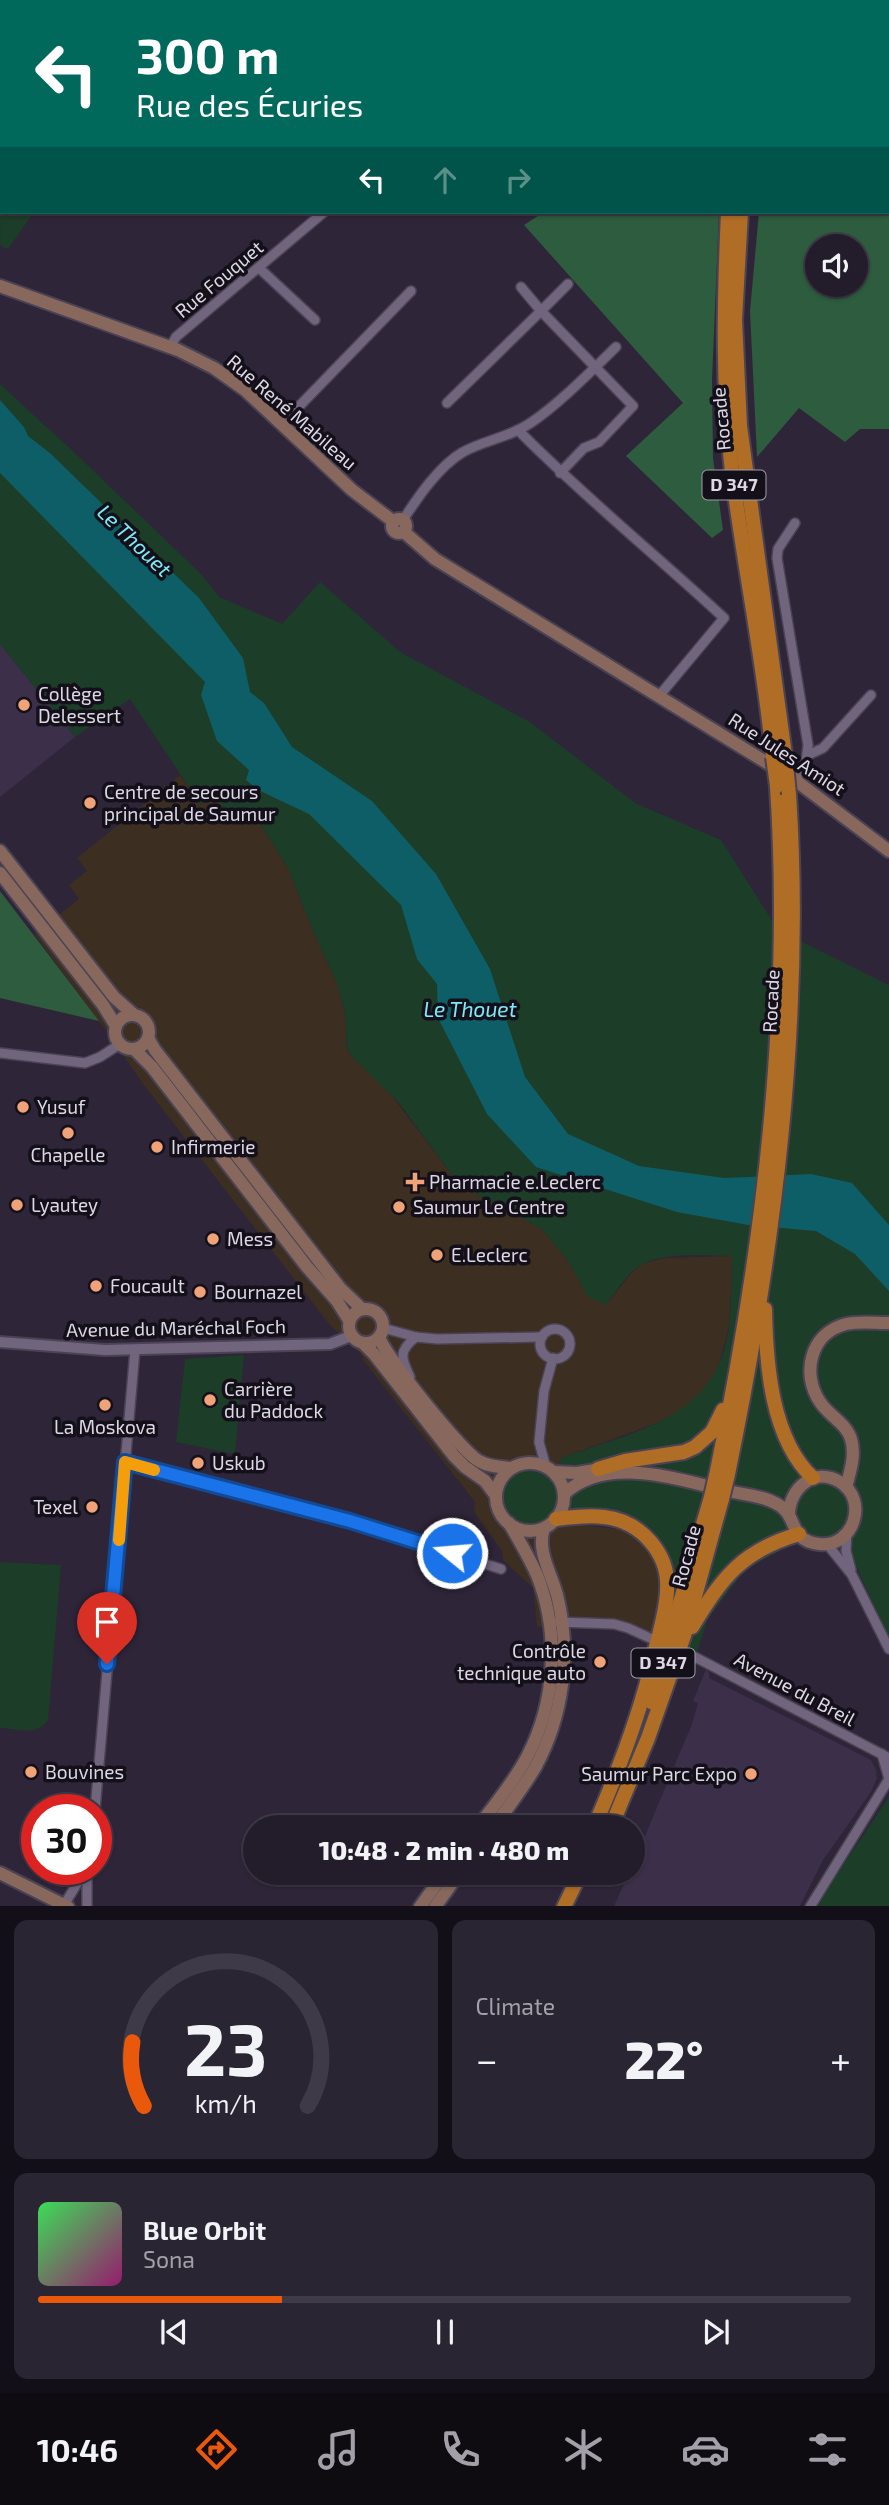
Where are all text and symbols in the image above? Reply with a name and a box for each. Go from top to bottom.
text: 300 m [136,25,279,84]
icon: left [21,28,112,119]
text: Rue des Écuries [136,85,363,123]
icon: left [353,161,391,199]
icon: ahead [426,161,464,199]
icon: right [499,161,537,199]
map controls [805,234,868,297]
button: sound [805,234,868,297]
street label: Rue Fouquet [170,235,267,322]
street label: Rue René Mabileau [223,349,362,474]
street label: Rocade [706,387,735,452]
road number: D 347 [702,471,766,500]
water label: Le Thouet [93,499,177,581]
place label: Collège Delessert [38,682,121,727]
marker: Collège Delessert [16,697,32,713]
street label: Rue Jules Amiot [725,707,850,800]
place label: Centre de secours principal de Saumur [104,780,276,825]
marker: Centre de secours principal de Saumur [82,795,98,811]
street label: Rocade [757,969,784,1033]
water label: Le Thouet [423,996,517,1021]
place label: Yusuf [37,1095,86,1118]
marker: Yusuf [15,1099,31,1115]
marker: Chapelle [60,1125,76,1141]
place label: Infirmerie [171,1135,256,1158]
marker: Infirmerie [149,1139,165,1155]
place label: Chapelle [30,1143,106,1166]
place label: Pharmacie e.Leclerc [429,1170,601,1193]
marker: Pharmacie e.Leclerc [407,1174,423,1190]
place label: Lyautey [31,1193,98,1216]
place label: Saumur Le Centre [413,1195,565,1218]
marker: Lyautey [9,1197,25,1213]
marker: Saumur Le Centre [391,1199,407,1215]
place label: Mess [227,1227,273,1250]
marker: Mess [205,1231,221,1247]
place label: E.Leclerc [451,1243,528,1266]
marker: E.Leclerc [429,1247,445,1263]
place label: Foucault [110,1274,185,1297]
marker: Foucault [88,1278,104,1294]
place label: Bournazel [214,1280,302,1303]
marker: Bournazel [192,1284,208,1300]
street label: Avenue du Maréchal Foch [66,1314,286,1341]
place label: Carrière du Paddock [224,1377,323,1422]
marker: Carrière du Paddock [202,1392,218,1408]
marker: La Moskova [97,1397,113,1413]
place label: La Moskova [54,1415,156,1438]
place label: Uskub [212,1451,266,1474]
marker: Uskub [190,1455,206,1471]
place label: Texel [33,1495,78,1518]
marker: Texel [84,1499,100,1515]
position arrow [415,1516,489,1590]
street label: Rocade [666,1522,705,1589]
pin [77,1592,137,1664]
icon: arrive [88,1603,126,1641]
place label: Contrôle technique auto [457,1639,586,1684]
street label: Avenue du Breil [731,1647,860,1730]
road number: D 347 [632,1648,694,1678]
marker: Contrôle technique auto [592,1654,608,1670]
place label: Bouvines [45,1760,124,1783]
place label: Saumur Parc Expo [581,1762,737,1785]
marker: Bouvines [23,1764,39,1780]
marker: Saumur Parc Expo [743,1766,759,1782]
speed limit sign: 30 [21,1794,112,1885]
text: 10:48 · 2 min · 480 m [319,1834,569,1865]
text: Climate [476,1992,555,2020]
text: 23 [184,2003,268,2091]
text: 22° [624,2027,703,2089]
text: − [476,2036,498,2082]
text: + [830,2036,851,2082]
text: km/h [195,2087,257,2117]
text: Blue Orbit [143,2214,266,2245]
text: Sona [143,2245,195,2273]
icon: previous [155,2313,193,2351]
icon: pause [426,2313,464,2351]
icon: next [697,2313,735,2351]
icon: directions [192,2425,241,2474]
icon: music [314,2425,363,2474]
icon: phone [436,2425,485,2474]
icon: climate [559,2425,608,2474]
icon: car [681,2425,730,2474]
icon: filters [803,2425,852,2474]
text: 10:46 [37,2430,118,2468]

